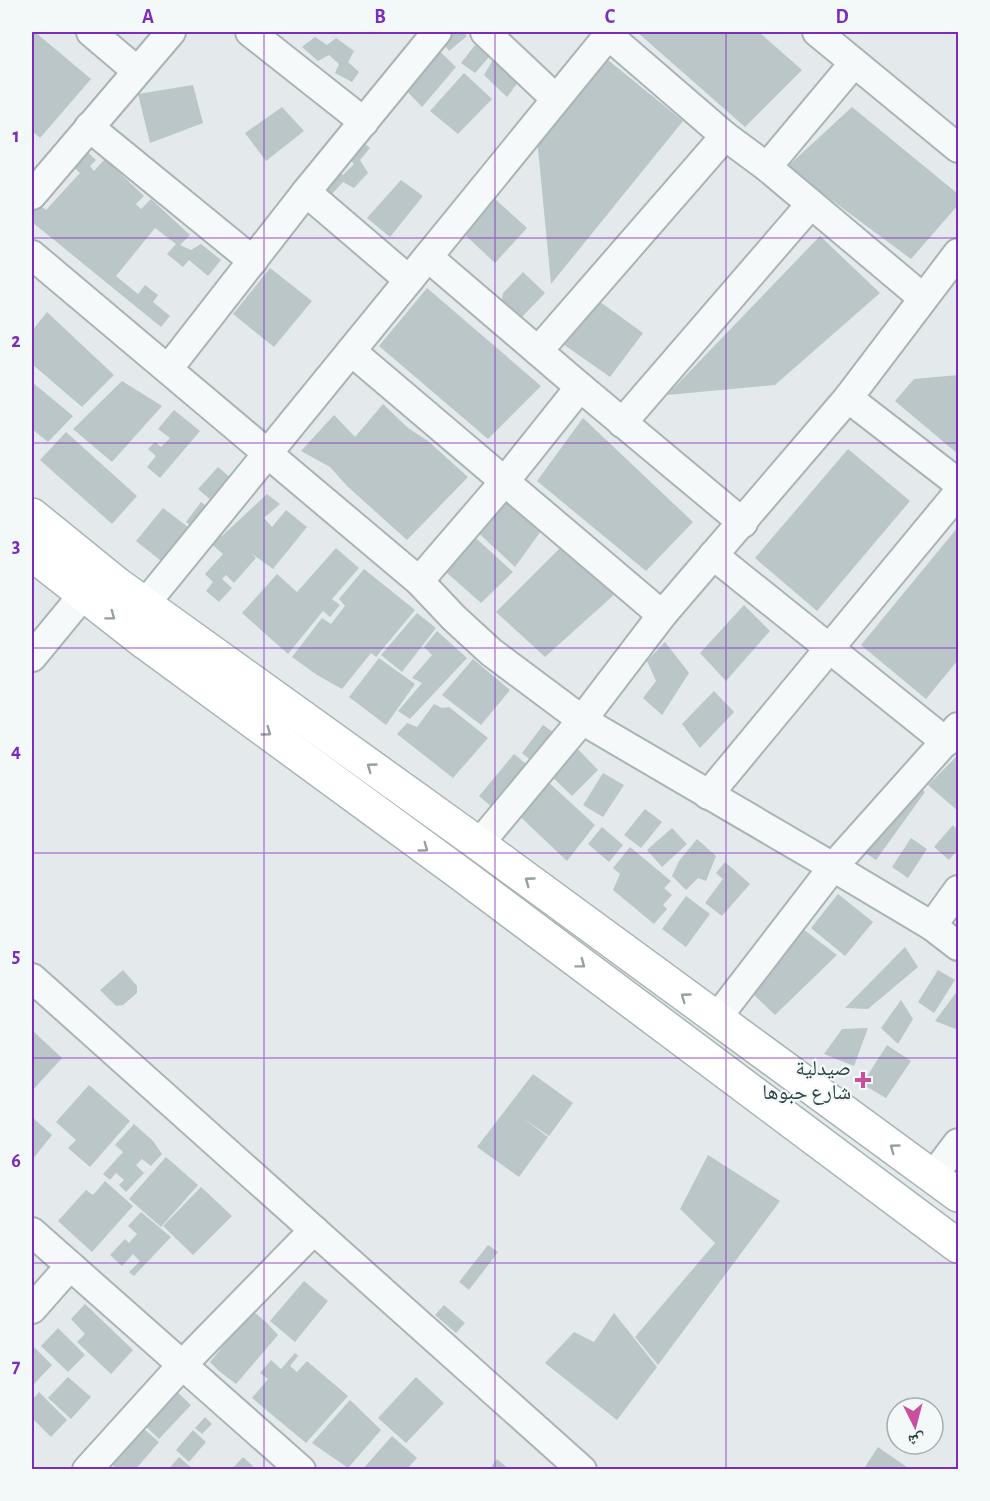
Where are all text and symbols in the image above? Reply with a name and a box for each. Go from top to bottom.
text: A [142,7,154,27]
text: B [374,7,386,27]
text: C [605,7,616,27]
text: D [835,7,849,27]
text: 1 [12,126,20,146]
text: 2 [11,331,21,351]
text: 3 [12,536,20,556]
one-way arrow [104,608,115,619]
one-way arrow [261,725,272,736]
text: 4 [11,741,21,761]
one-way arrow [366,763,377,774]
one-way arrow [418,840,429,851]
one-way arrow [524,877,535,888]
text: 5 [12,946,20,966]
one-way arrow [574,957,585,968]
one-way arrow [681,993,692,1004]
place label: صيدلية شارع حبوها [762,1058,851,1105]
marker: صيدلية شارع حبوها [856,1073,870,1087]
one-way arrow [890,1144,901,1155]
text: 6 [11,1151,21,1171]
text: 7 [12,1356,21,1376]
north arrow [885,1396,945,1456]
text: ش [907,1430,926,1449]

